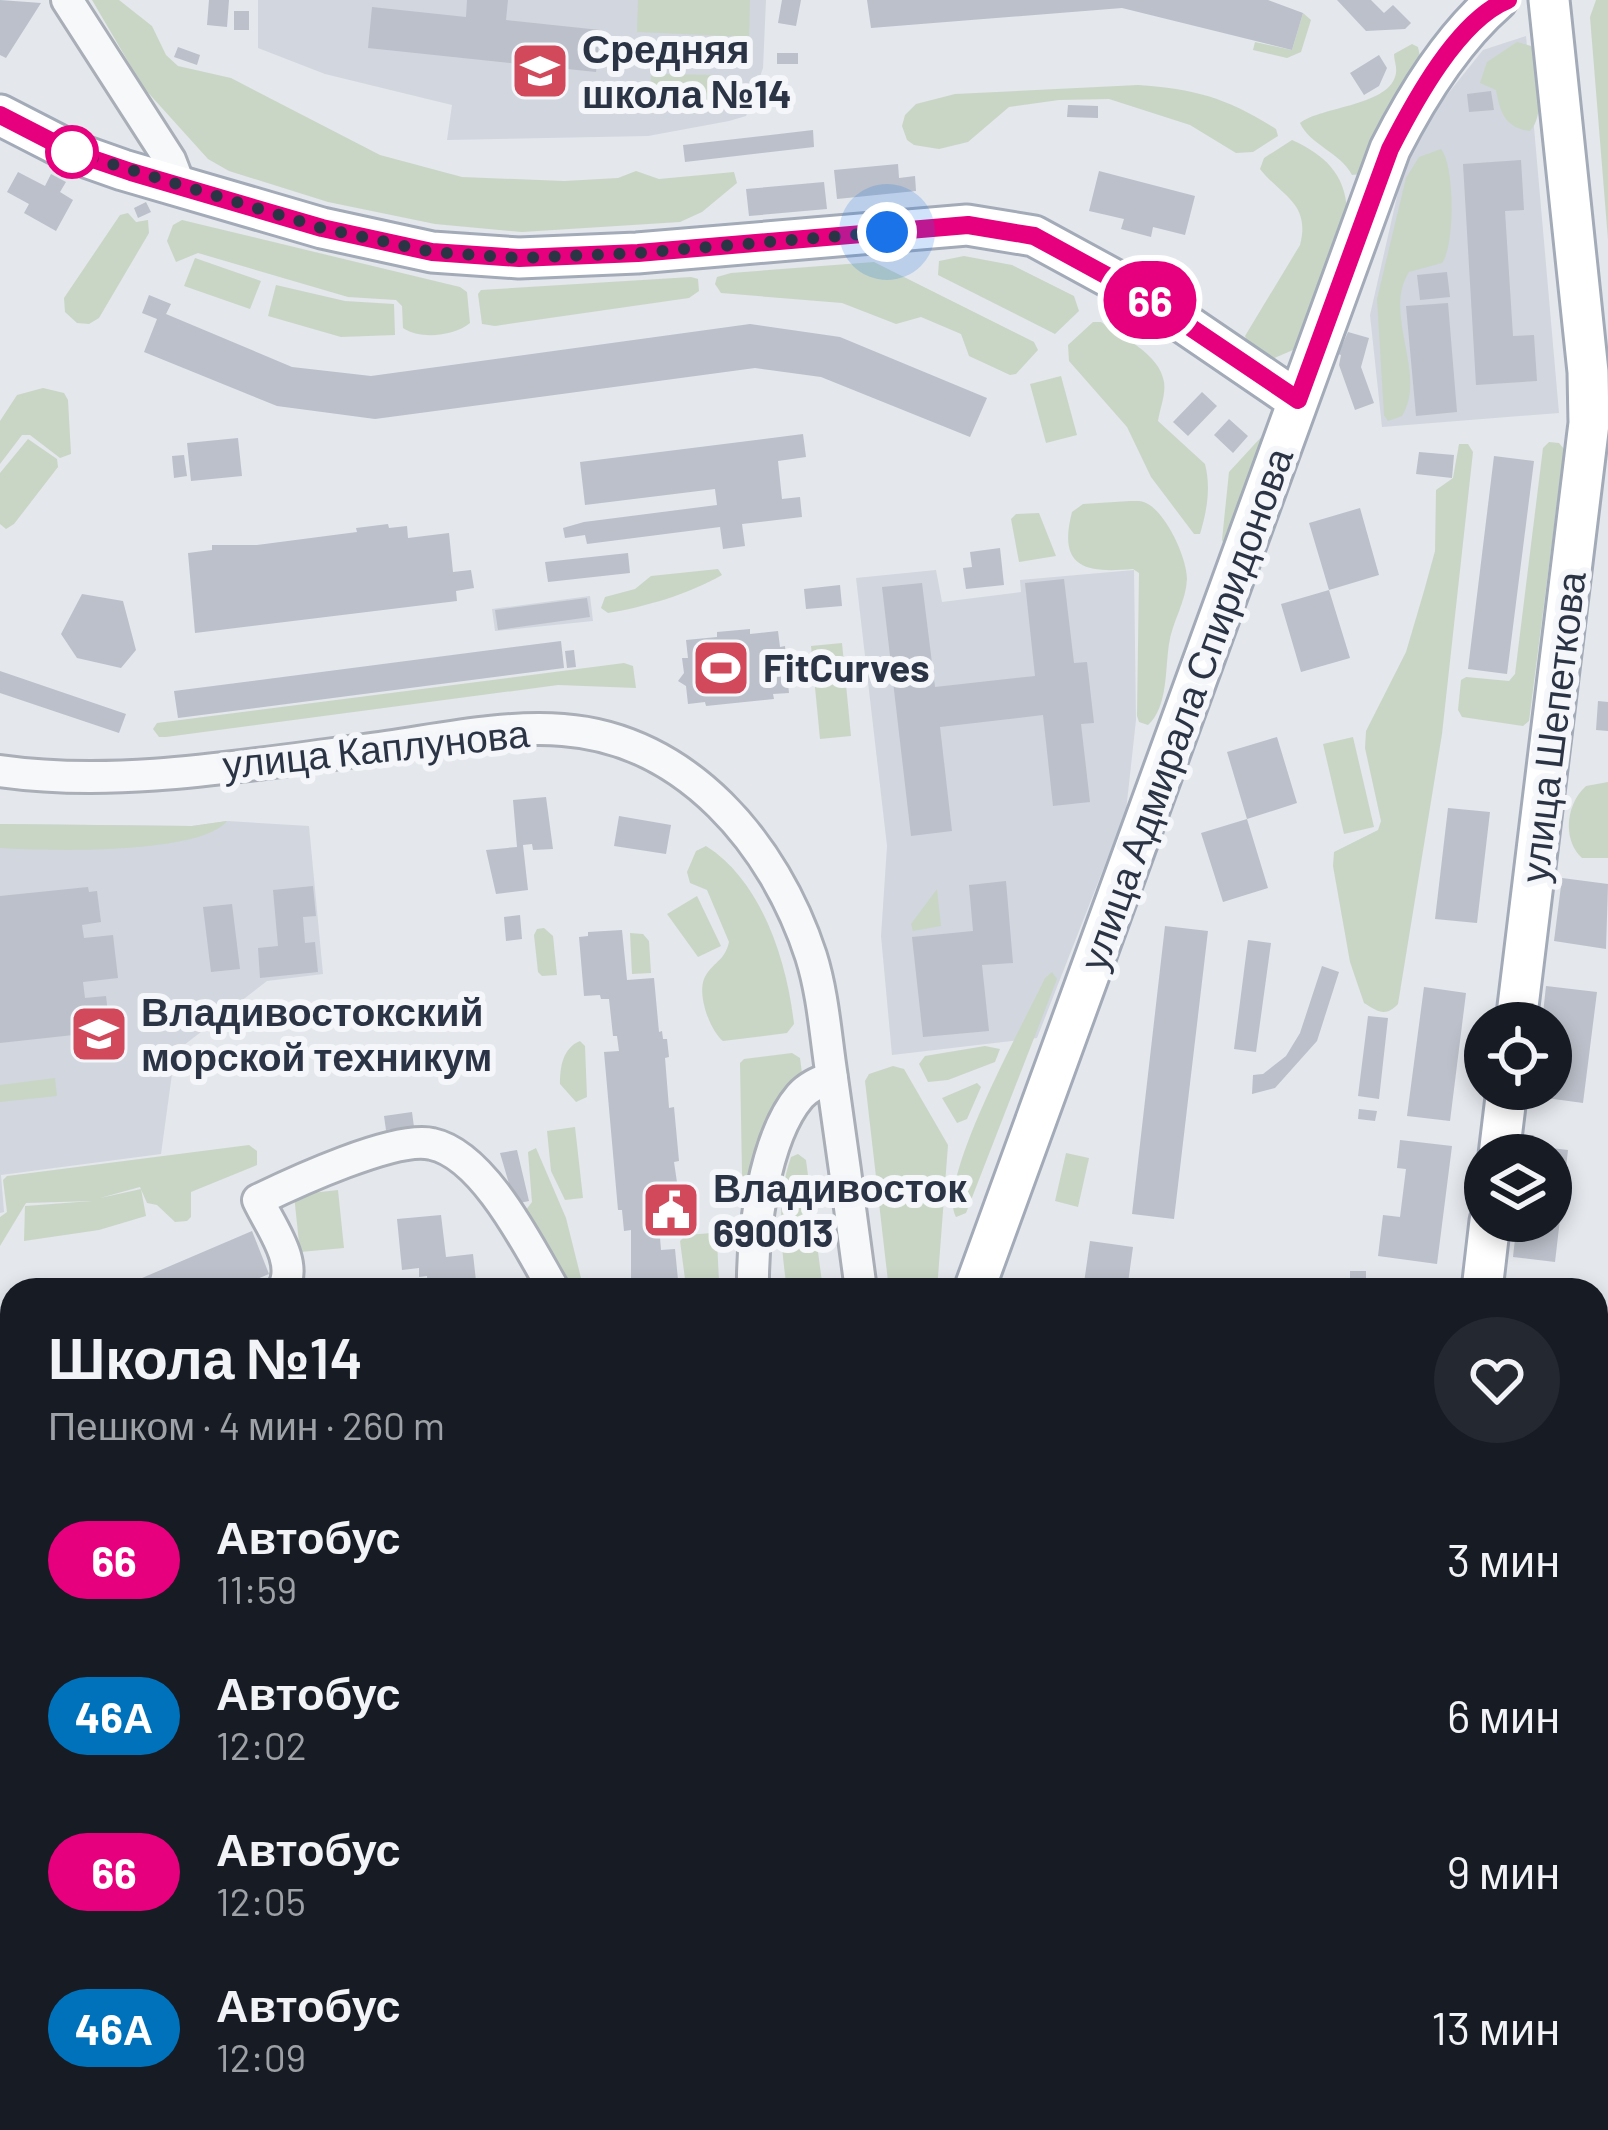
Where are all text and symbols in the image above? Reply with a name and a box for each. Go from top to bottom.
place label: Средняя школа №14 [582,24,792,116]
school or university icon: Средняя школа №14 [509,40,571,102]
unlabelled marker [47,127,97,177]
your location [857,202,917,262]
line badge: 66 [1096,261,1204,339]
text: 66 [1127,275,1173,325]
street label: улица Адмирала Спиридонова [1068,441,1301,976]
street label: улица Шепеткова [1509,568,1594,885]
sports icon: FitCurves [690,637,752,699]
place label: FitCurves [763,643,930,690]
street label: улица Каплунова [220,708,532,787]
place label: Владивостокский морской техникум [141,987,492,1079]
map controls [1464,1002,1572,1242]
button: locate [1464,1002,1572,1110]
school or university icon: Владивостокский морской техникум [68,1003,130,1065]
button: layers [1464,1134,1572,1242]
place label: Владивосток 690013 [713,1163,967,1255]
public building icon: Владивосток 690013 [640,1179,702,1241]
button: heart [1434,1317,1560,1443]
text: Школа №14 [48,1322,363,1390]
text: Пешком · 4 мин · 260 m [48,1401,445,1448]
text: Автобус [216,1509,401,1563]
text: 3 мин [1447,1532,1560,1586]
text: 66 [91,1535,137,1585]
text: 11:59 [216,1565,297,1612]
text: Автобус [216,1665,401,1719]
text: 6 мин [1447,1688,1560,1742]
text: 46А [75,1691,153,1741]
text: 12:02 [216,1721,307,1768]
text: Автобус [216,1821,401,1875]
text: 9 мин [1447,1844,1560,1898]
text: 66 [91,1847,137,1897]
text: 12:05 [216,1877,306,1924]
text: Автобус [216,1977,401,2031]
text: 13 мин [1431,2000,1560,2054]
text: 46А [75,2003,153,2053]
text: 12:09 [216,2033,306,2080]

